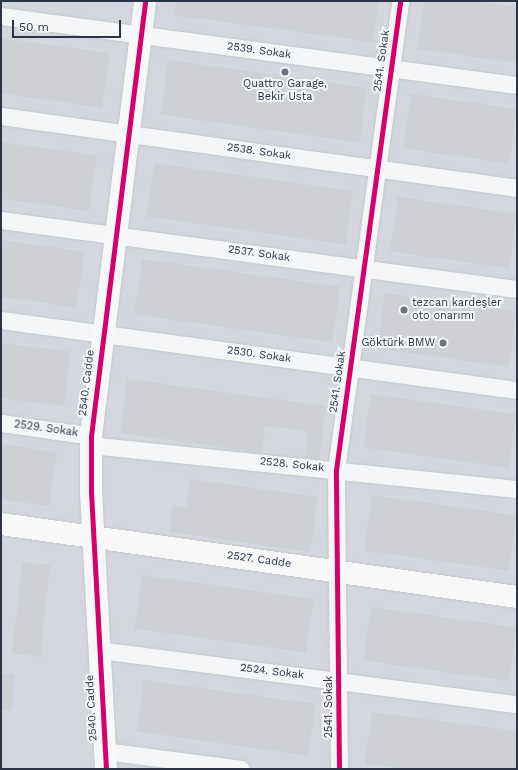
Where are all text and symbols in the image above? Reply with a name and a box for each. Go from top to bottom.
scale bar [14,12,123,38]
text: 50 m [19,20,49,34]
street label: 2541. Sokak [371,29,393,93]
street label: 2539. Sokak [226,40,292,62]
marker: Quattro Garage, Bekir Usta [280,67,290,77]
place label: Quattro Garage, Bekir Usta [243,78,327,104]
street label: 2538. Sokak [226,141,292,163]
street label: 2537. Sokak [227,243,291,265]
place label: tezcan kardeşler oto onarımı [412,297,502,323]
marker: tezcan kardeşler oto onarımı [399,305,409,315]
place label: Göktürk BMW [361,336,435,350]
marker: Göktürk BMW [438,338,448,348]
street label: 2530. Sokak [226,344,292,366]
street label: 2540. Cadde [76,349,98,417]
street label: 2541. Sokak [327,350,349,414]
street label: 2529. Sokak [13,418,79,440]
street label: 2528. Sokak [259,455,325,475]
street label: 2527. Cadde [226,549,292,571]
street label: 2524. Sokak [239,662,305,682]
street label: 2540. Cadde [84,674,100,742]
street label: 2541. Sokak [322,676,336,738]

